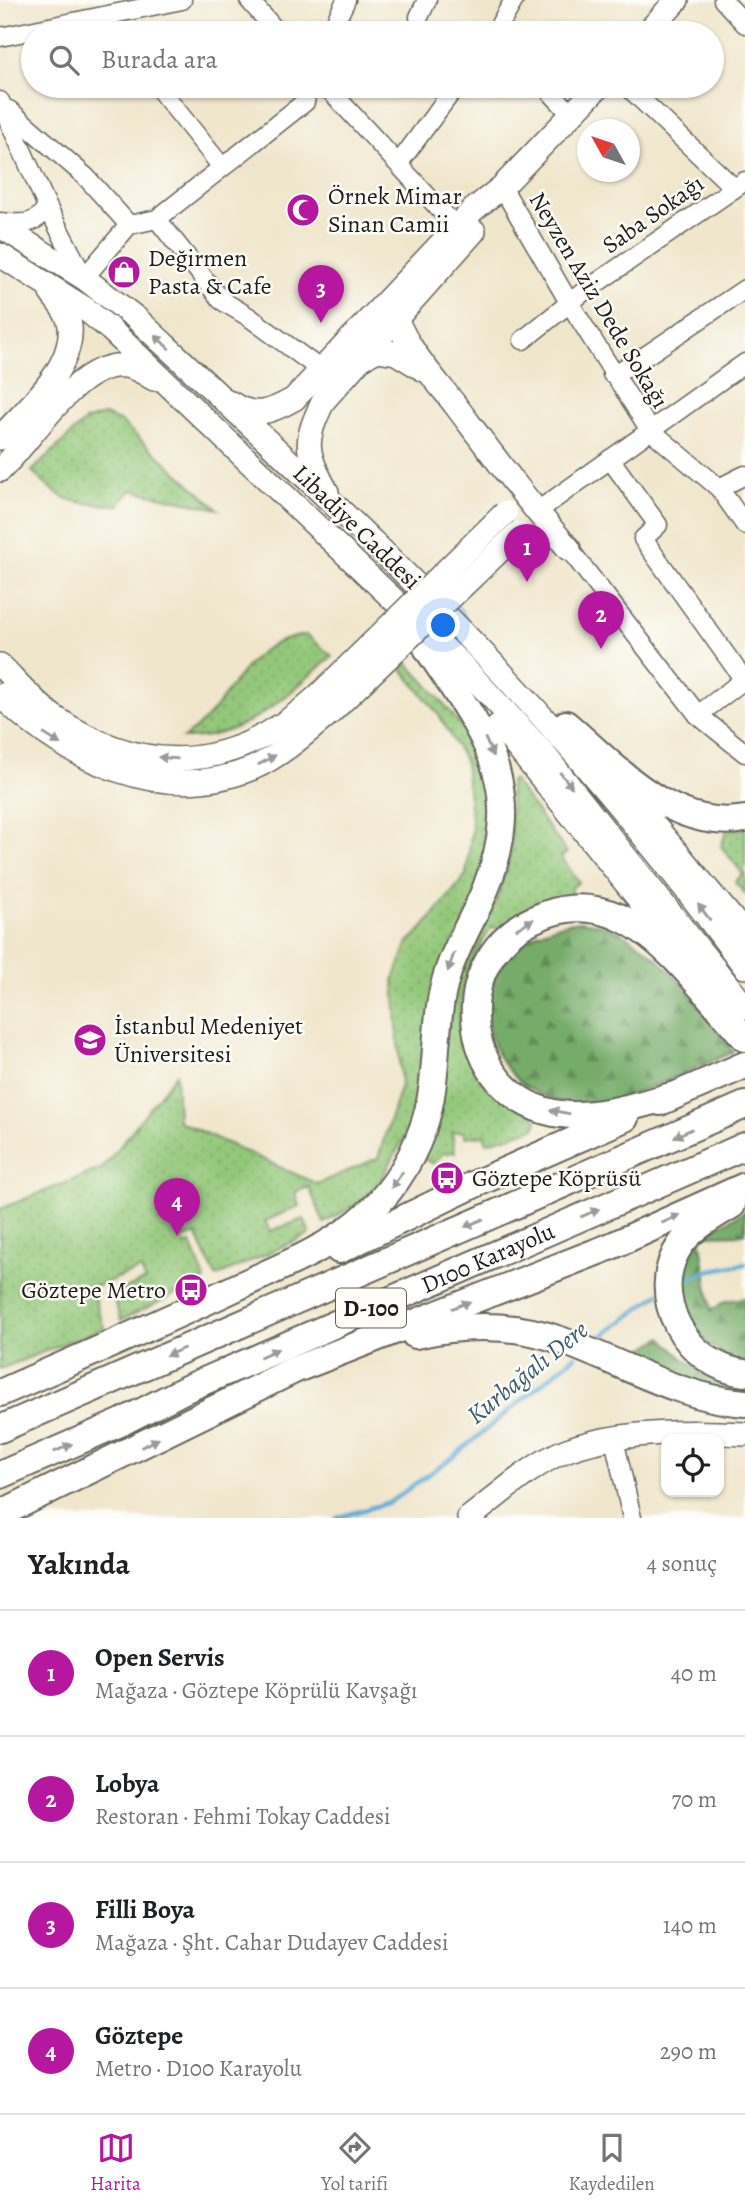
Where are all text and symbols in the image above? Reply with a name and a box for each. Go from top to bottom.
search box [21,21,724,98]
icon: search [45,41,83,79]
text: Burada ara [101,42,218,77]
north arrow [577,119,640,182]
street label: Saba Sokağı [596,167,710,261]
place label: Örnek Mimar Sinan Camii [328,180,462,240]
street label: Neyzen Aziz Dede Sokağı [522,186,676,414]
mosque icon: Örnek Mimar Sinan Camii [284,191,322,229]
place label: Değirmen Pasta & Cafe [148,242,271,302]
shop icon: Değirmen Pasta & Cafe [105,253,143,291]
pin: 3 [298,265,344,323]
one-way arrow [153,334,171,350]
street label: Libadiye Caddesi [286,458,428,596]
pin: 1 [504,524,550,582]
pin: 2 [578,591,624,649]
your location [426,608,460,642]
one-way arrow [42,733,61,746]
one-way arrow [484,737,495,758]
one-way arrow [157,752,179,763]
one-way arrow [257,754,277,766]
one-way arrow [558,771,573,789]
one-way arrow [697,903,711,921]
one-way arrow [516,917,535,930]
one-way arrow [445,952,456,973]
place label: İstanbul Medeniyet Üniversitesi [114,1010,303,1070]
school or university icon: İstanbul Medeniyet Üniversitesi [71,1021,109,1059]
one-way arrow [549,1107,571,1118]
one-way arrow [673,1127,693,1139]
bus stop icon: Göztepe Köprüsü [428,1159,466,1197]
place label: Göztepe Köprüsü [472,1162,641,1194]
one-way arrow [390,1171,404,1189]
pin: 4 [154,1178,200,1236]
one-way arrow [580,1207,600,1219]
one-way arrow [661,1213,681,1225]
street label: D100 Karayolu [416,1215,559,1301]
one-way arrow [463,1218,484,1229]
bus stop icon: Göztepe Metro [172,1271,210,1309]
place label: Göztepe Metro [21,1274,166,1306]
road number: D-100 [336,1288,406,1328]
one-way arrow [450,1299,471,1310]
water label: Kurbağalı Dere [459,1313,595,1432]
one-way arrow [165,1346,185,1358]
one-way arrow [259,1347,279,1359]
map controls [661,1434,724,1497]
button: locate [661,1434,724,1497]
one-way arrow [140,1437,160,1448]
one-way arrow [52,1442,73,1453]
text: Yakında [28,1544,130,1584]
text: 4 sonuç [647,1548,717,1579]
text: Open Servis [95,1640,225,1675]
text: 1 [47,1658,55,1689]
text: 40 m [671,1658,717,1689]
text: Mağaza · Göztepe Köprülü Kavşağı [95,1675,418,1706]
text: Lobya [95,1766,159,1801]
text: 2 [45,1784,57,1815]
text: 70 m [671,1784,717,1815]
text: Restoran · Fehmi Tokay Caddesi [95,1801,391,1832]
text: Filli Boya [95,1892,195,1927]
text: 3 [46,1910,56,1941]
text: 140 m [663,1910,717,1941]
text: Mağaza · Şht. Cahar Dudayev Caddesi [95,1927,448,1958]
text: Göztepe [95,2018,183,2053]
text: 4 [46,2036,56,2067]
text: 290 m [660,2036,717,2067]
text: Metro · D100 Karayolu [95,2053,302,2084]
tab: Harita [90,2129,141,2197]
tab: Yol tarifi [321,2129,388,2197]
tab: Kaydedilen [568,2129,655,2197]

